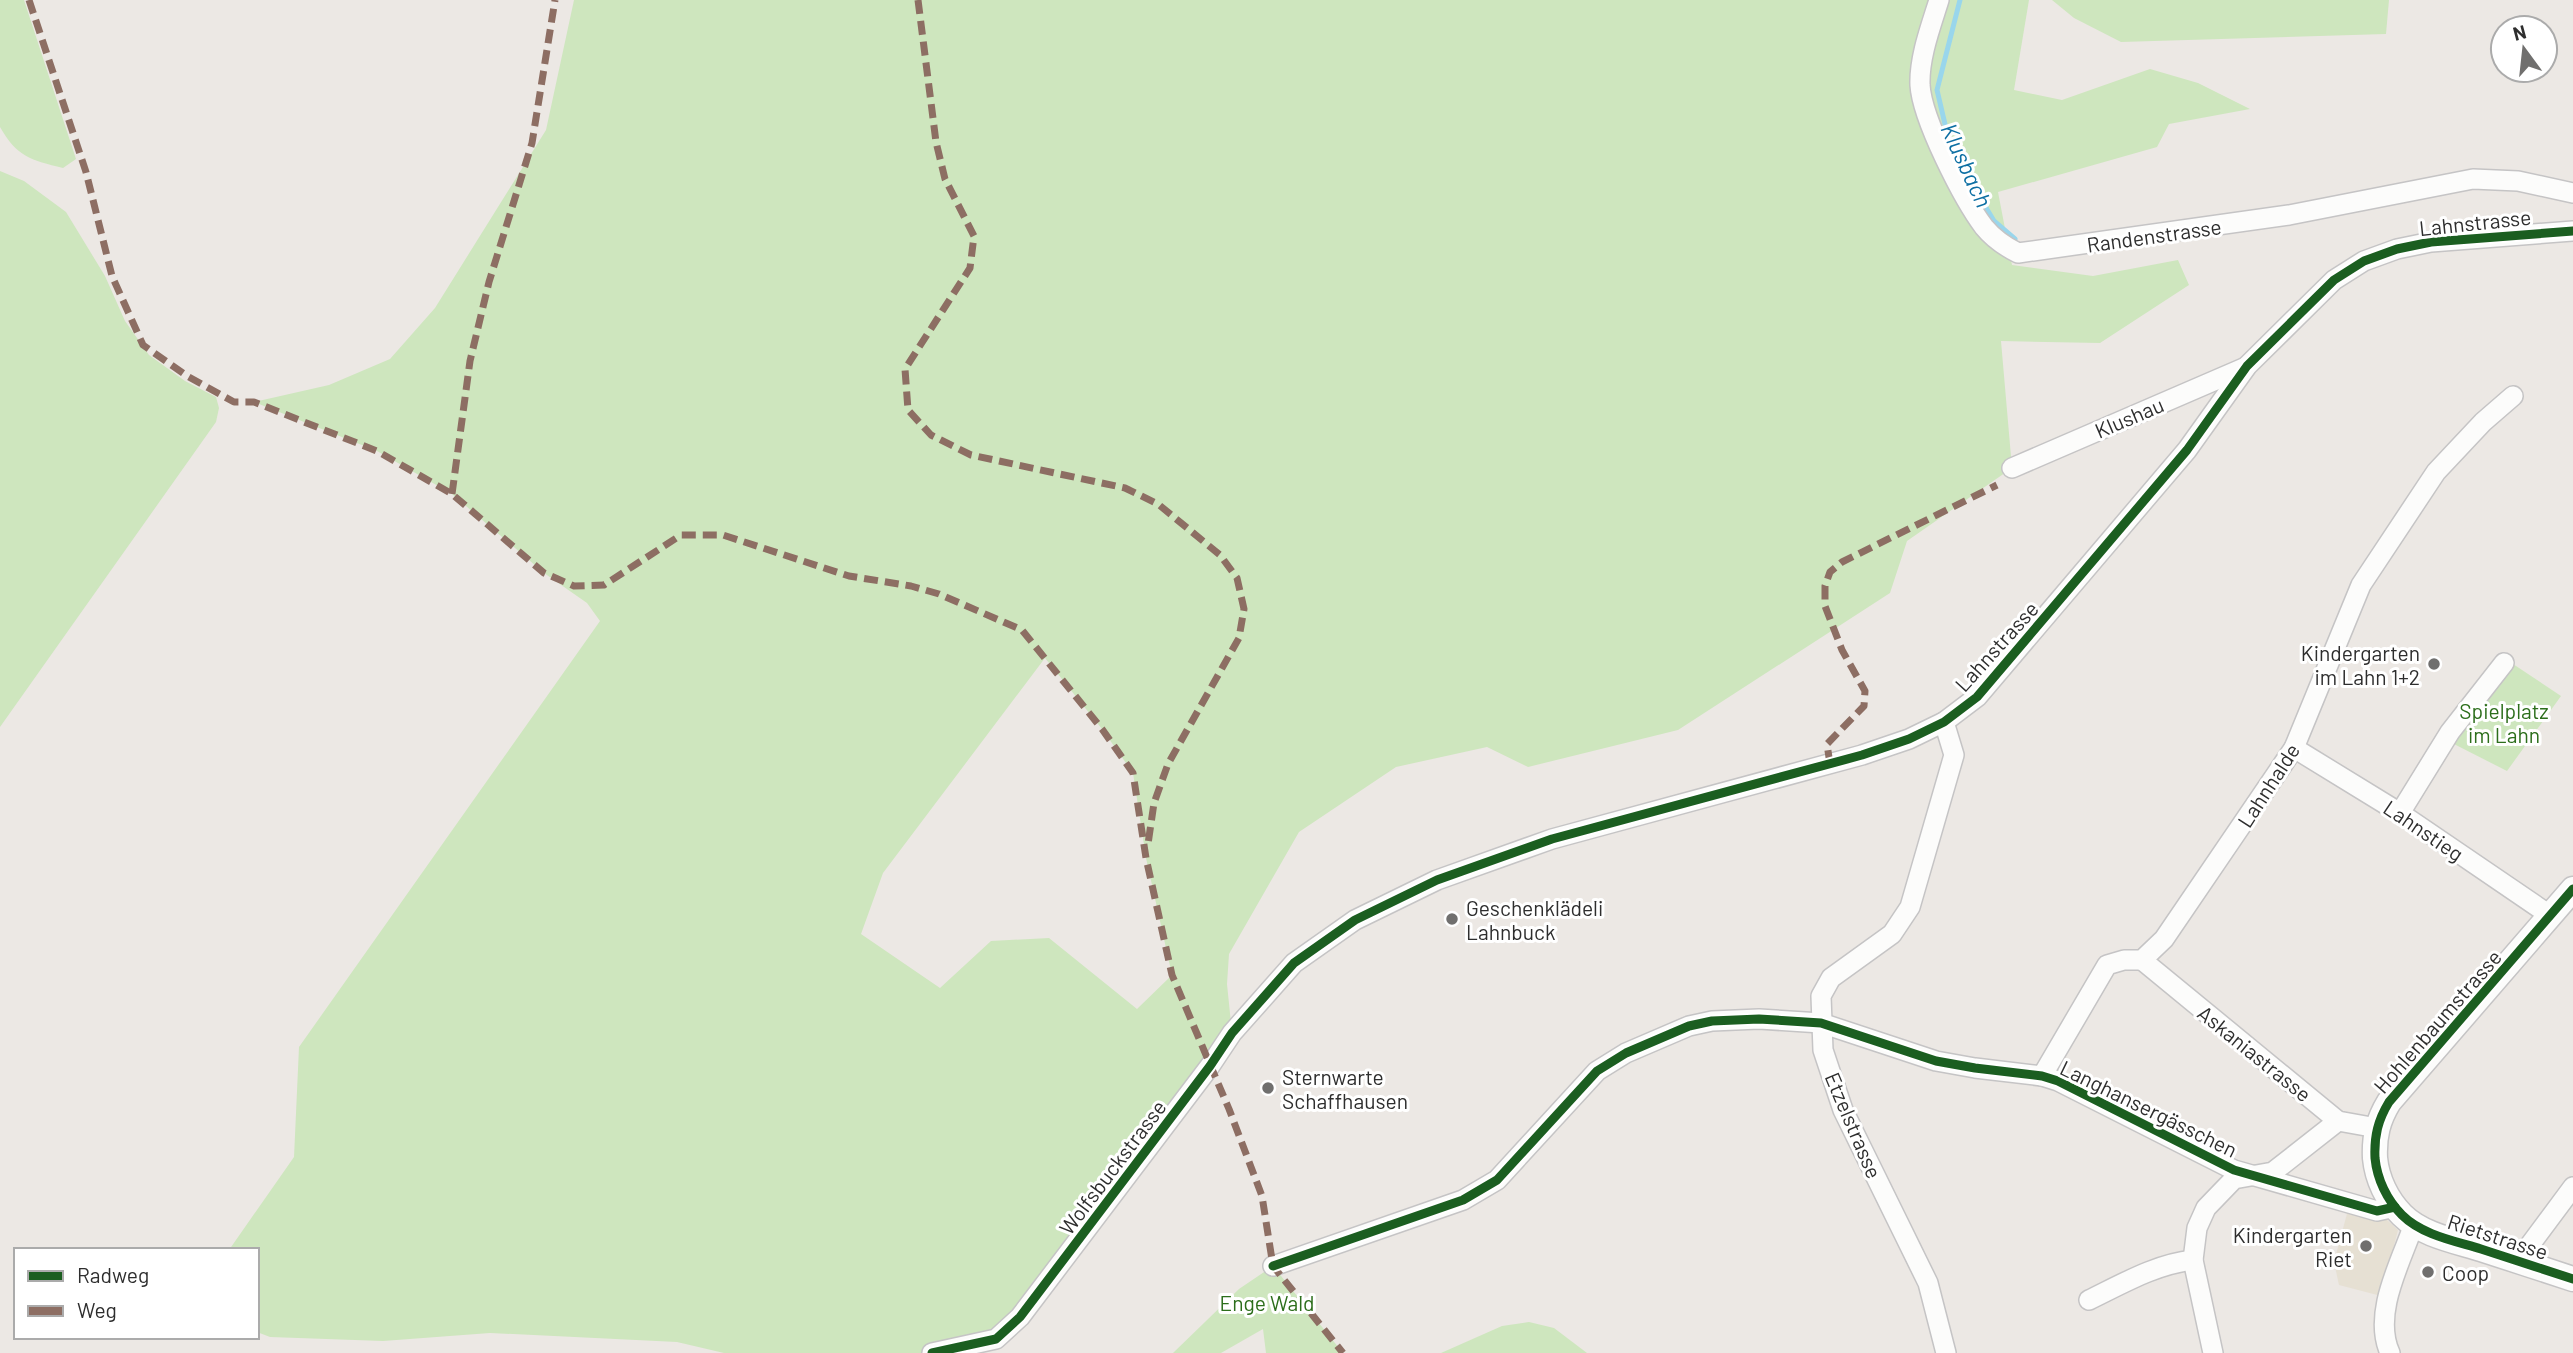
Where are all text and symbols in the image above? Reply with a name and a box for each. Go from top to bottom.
north arrow [2489,14,2559,84]
text: N [2510,19,2529,45]
water label: Klusbach [1935,119,1999,211]
street label: Lahnstrasse [2418,204,2532,240]
street label: Randenstrasse [2085,213,2223,257]
street label: Klushau [2091,391,2167,443]
street label: Lahnstrasse [1949,596,2043,696]
place label: Kindergarten im Lahn 1+2 [2301,640,2420,689]
marker: Kindergarten im Lahn 1+2 [2426,656,2442,672]
park label: Spielplatz im Lahn [2459,698,2549,747]
street label: Lahnhalde [2232,738,2304,832]
street label: Lahnstieg [2379,794,2469,866]
place label: Geschenklädeli Lahnbuck [1466,895,1603,944]
marker: Geschenklädeli Lahnbuck [1444,911,1460,927]
street label: Hohlenbaumstrasse [2368,944,2506,1098]
street label: Askaniastrasse [2193,1000,2317,1106]
street label: Langhansergässchen [2056,1054,2242,1162]
place label: Sternwarte Schaffhausen [1282,1064,1408,1113]
street label: Etzelstrasse [1820,1068,1888,1182]
marker: Sternwarte Schaffhausen [1260,1080,1276,1096]
street label: Wolfsbuckstrasse [1053,1095,1171,1239]
street label: Rietstrasse [2445,1208,2551,1264]
place label: Kindergarten Riet [2233,1222,2352,1271]
marker: Kindergarten Riet [2358,1238,2374,1254]
legend [14,1248,259,1339]
place label: Coop [2442,1260,2489,1285]
text: Radweg [77,1262,149,1287]
marker: Coop [2420,1264,2436,1280]
park label: Enge Wald [1219,1290,1315,1315]
text: Weg [77,1297,117,1322]

